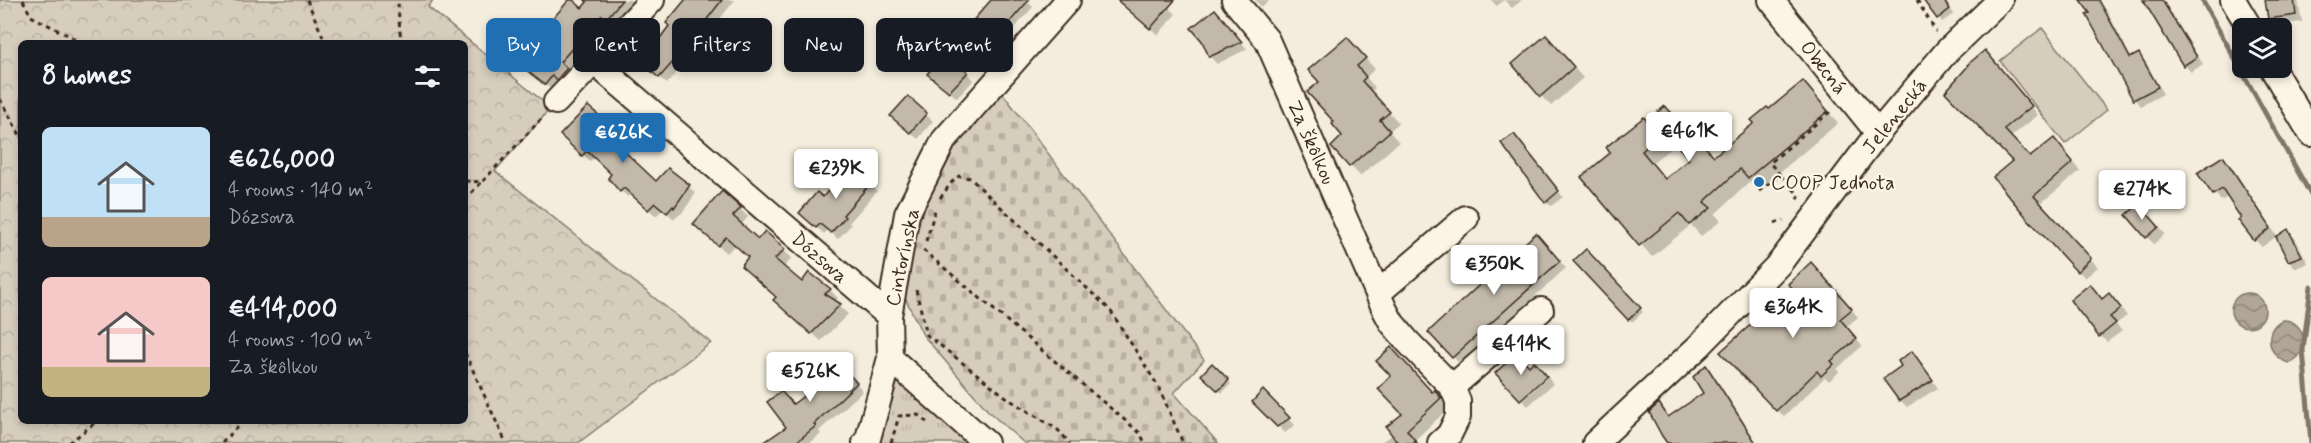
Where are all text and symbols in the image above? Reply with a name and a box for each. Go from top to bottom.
chip: Buy [486,18,561,72]
chip: Rent [573,18,660,72]
chip: Filters [672,18,772,72]
chip: New [784,18,864,72]
chip: Apartment [876,18,1013,72]
map controls [2232,18,2292,78]
button: layers [2232,18,2292,78]
street label: Obecná [1793,35,1852,101]
text: 8 homes [42,59,132,93]
icon: filters [411,60,444,93]
street label: Jelenecká [1856,73,1934,160]
street label: Za škôlkou [1280,96,1341,189]
pin: €461K [1647,112,1731,163]
pin: €626K [581,113,665,164]
text: €461K [1660,118,1718,145]
text: €626K [594,119,652,146]
text: €626,000 [228,143,335,177]
pin: €239K [794,149,878,200]
icon: home [90,151,162,223]
text: €239K [808,155,864,182]
place label: COOP Jednota [1771,170,1895,197]
pin: €274K [2100,170,2184,221]
marker: COOP Jednota [1752,175,1766,189]
text: €274K [2113,176,2171,203]
text: 4 rooms · 140 m² [228,177,373,204]
text: Dózsova [228,204,295,231]
street label: Cintorínska [880,206,927,309]
street label: Dózsova [785,226,853,290]
pin: €350K [1452,245,1536,296]
text: €350K [1465,251,1523,278]
pin: €364K [1751,288,1835,339]
text: €414,000 [228,293,337,327]
text: €364K [1763,294,1823,321]
icon: home [90,301,162,373]
pin: €414K [1479,325,1563,376]
text: 4 rooms · 100 m² [228,327,372,354]
text: €414K [1491,331,1551,358]
pin: €526K [768,352,852,403]
text: Za škôlkou [228,354,318,381]
text: €526K [780,358,840,385]

